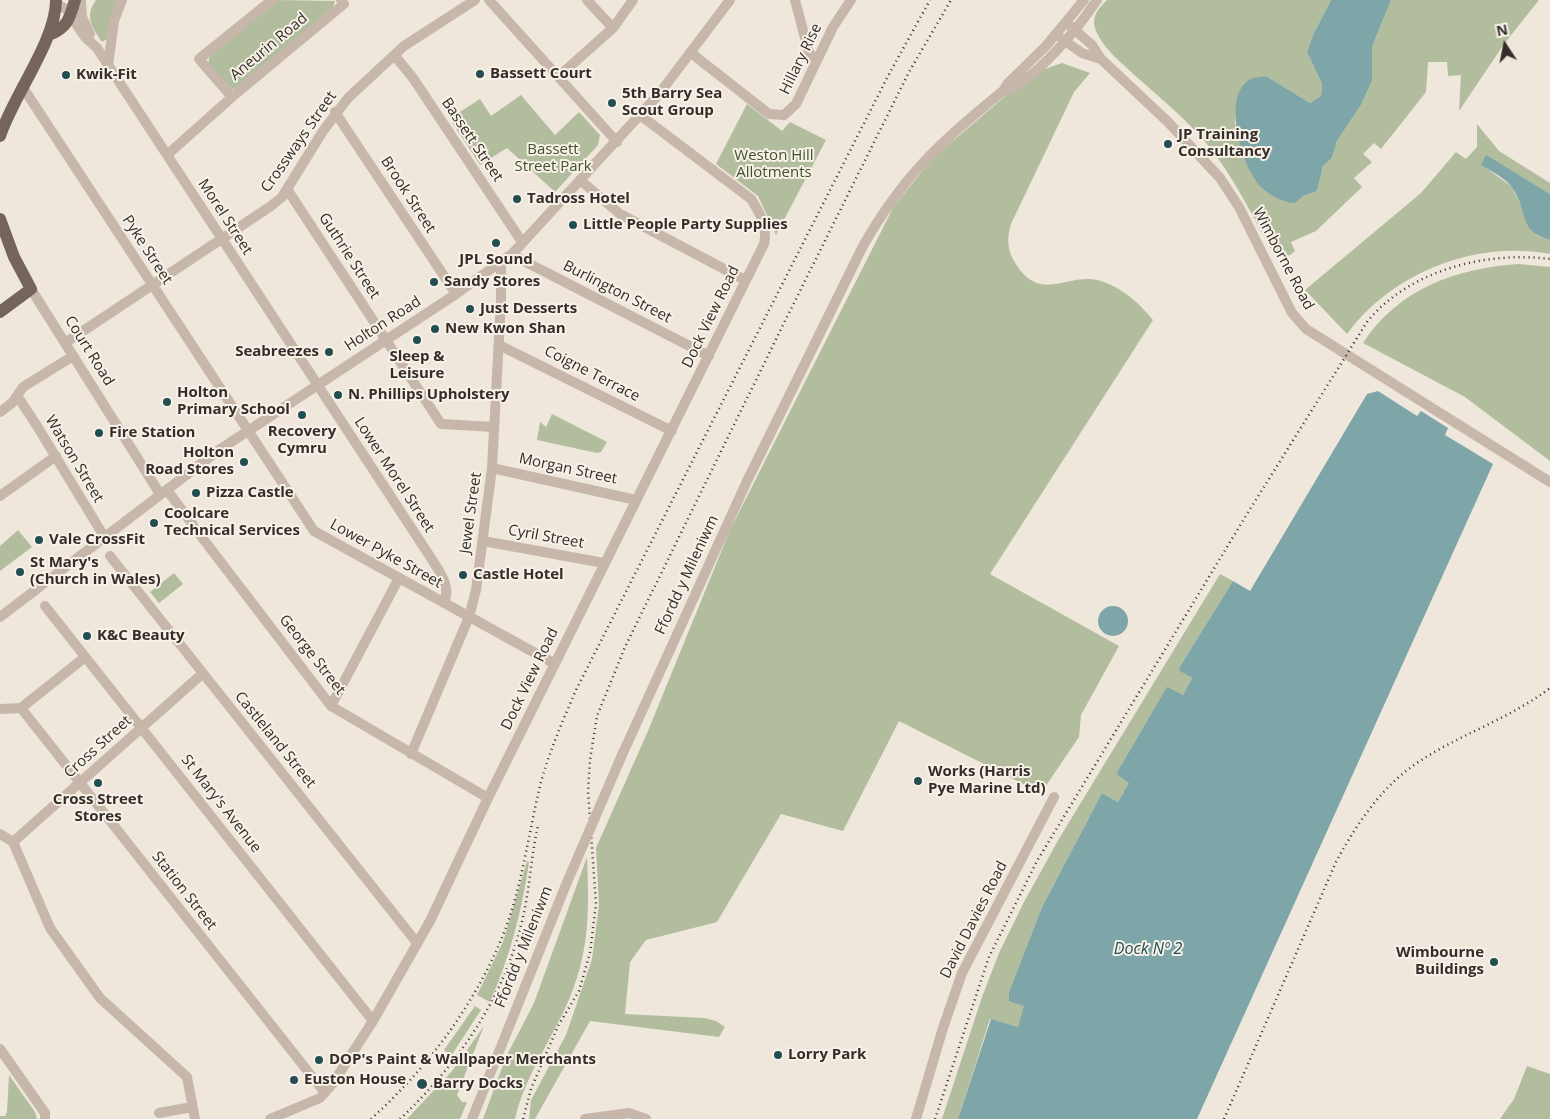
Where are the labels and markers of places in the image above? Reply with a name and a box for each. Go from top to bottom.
place label: Bassett Court [490,65,592,83]
place label: Kwik-Fit [76,66,137,84]
marker: Bassett Court [474,68,486,80]
marker: Kwik-Fit [60,69,72,81]
place label: 5th Barry Sea Scout Group [622,85,722,120]
marker: 5th Barry Sea Scout Group [606,97,618,109]
place label: JP Training Consultancy [1178,126,1270,161]
marker: JP Training Consultancy [1162,138,1174,150]
place label: Tadross Hotel [527,190,630,208]
marker: Tadross Hotel [511,193,523,205]
place label: Little People Party Supplies [583,216,788,234]
marker: Little People Party Supplies [567,219,579,231]
marker: JPL Sound [490,237,502,249]
place label: JPL Sound [459,251,533,269]
place label: Sandy Stores [444,273,540,291]
marker: Sandy Stores [428,276,440,288]
place label: Just Desserts [480,300,577,318]
marker: Just Desserts [464,303,476,315]
place label: New Kwon Shan [445,320,566,338]
marker: New Kwon Shan [429,323,441,335]
marker: Sleep & Leisure [411,334,423,346]
place label: Seabreezes [235,343,319,361]
marker: Seabreezes [323,346,335,358]
place label: Sleep & Leisure [389,348,445,383]
place label: Holton Primary School [177,384,290,419]
place label: N. Phillips Upholstery [348,386,510,404]
marker: N. Phillips Upholstery [332,389,344,401]
marker: Holton Primary School [161,396,173,408]
marker: Recovery Cymru [296,409,308,421]
place label: Recovery Cymru [268,423,336,458]
place label: Fire Station [109,424,195,442]
marker: Fire Station [93,427,105,439]
place label: Holton Road Stores [145,444,234,479]
marker: Holton Road Stores [238,456,250,468]
place label: Pizza Castle [206,484,294,502]
marker: Pizza Castle [190,487,202,499]
place label: Coolcare Technical Services [164,505,300,540]
marker: Coolcare Technical Services [148,517,160,529]
place label: Vale CrossFit [49,531,145,549]
marker: Vale CrossFit [33,534,45,546]
place label: St Mary's (Church in Wales) [30,554,161,589]
marker: St Mary's (Church in Wales) [14,566,26,578]
place label: Castle Hotel [473,566,564,584]
marker: Castle Hotel [457,569,469,581]
place label: K&C Beauty [97,627,185,645]
marker: K&C Beauty [81,630,93,642]
place label: Works (Harris Pye Marine Ltd) [928,763,1045,798]
marker: Works (Harris Pye Marine Ltd) [912,775,924,787]
marker: Cross Street Stores [92,777,104,789]
place label: Cross Street Stores [53,791,143,826]
place label: Wimbourne Buildings [1396,944,1484,979]
marker: Wimbourne Buildings [1488,956,1500,968]
place label: Lorry Park [788,1046,866,1064]
marker: Lorry Park [772,1049,784,1061]
place label: DOP's Paint & Wallpaper Merchants [329,1051,596,1069]
marker: DOP's Paint & Wallpaper Merchants [313,1054,325,1066]
place label: Euston House [304,1071,406,1089]
marker: Euston House [288,1074,300,1086]
place label: Barry Docks [433,1075,523,1093]
marker: Barry Docks [415,1077,429,1091]

